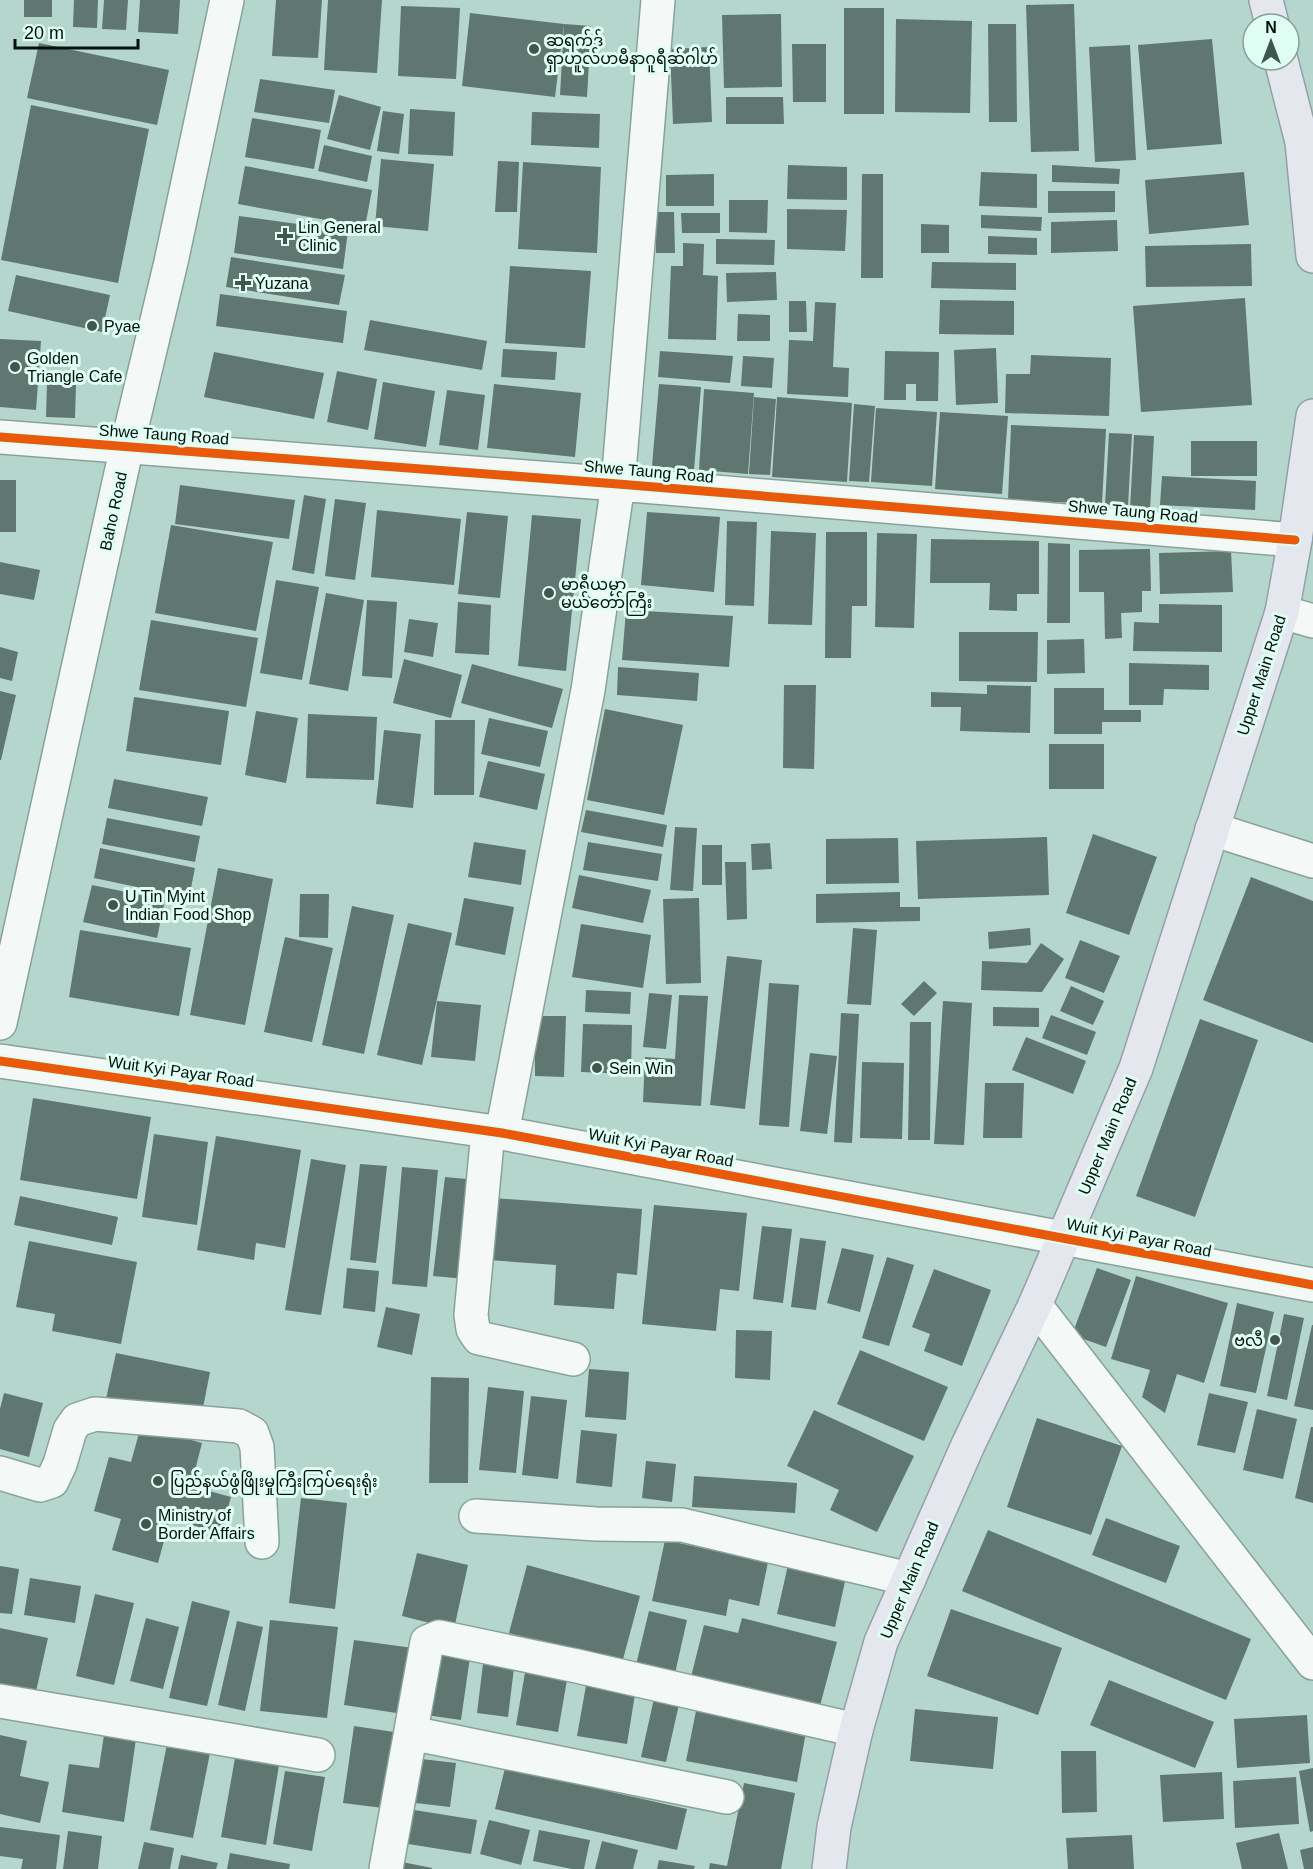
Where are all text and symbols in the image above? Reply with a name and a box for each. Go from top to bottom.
scale bar [15,12,138,50]
north arrow [1241,12,1301,72]
text: N [1265,19,1277,36]
text: 20 m [24,23,64,43]
place label: ဆရက်ဒ် ရှာဟူလ်ဟမီနာဂူရီဆ်ဂါဟ် [546,29,718,73]
marker: ဆရက်ဒ် ရှာဟူလ်ဟမီနာဂူရီဆ်ဂါဟ် [527,42,541,56]
place label: Lin General Clinic [298,219,381,254]
marker: Lin General Clinic [276,227,294,245]
place label: Yuzana [255,275,308,292]
marker: Yuzana [236,276,250,290]
place label: Pyae [104,318,141,335]
marker: Pyae [85,319,99,333]
place label: Golden Triangle Cafe [27,350,123,385]
marker: Golden Triangle Cafe [8,360,22,374]
street label: Shwe Taung Road [98,421,230,448]
street label: Shwe Taung Road [583,457,715,486]
street label: Baho Road [97,470,130,552]
street label: Shwe Taung Road [1067,497,1199,526]
place label: မာရီယမ္မာ မယ်တော်ကြီး [561,574,652,616]
marker: မာရီယမ္မာ မယ်တော်ကြီး [542,586,556,600]
street label: Upper Main Road [1234,613,1289,737]
place label: U Tin Myint Indian Food Shop [125,888,251,923]
marker: U Tin Myint Indian Food Shop [106,898,120,912]
street label: Wuit Kyi Payar Road [107,1053,255,1090]
place label: Sein Win [609,1060,673,1077]
marker: Sein Win [590,1061,604,1075]
street label: Upper Main Road [1075,1075,1140,1197]
street label: Wuit Kyi Payar Road [587,1125,735,1170]
street label: Wuit Kyi Payar Road [1065,1215,1213,1260]
place label: ဗလီ [1234,1330,1263,1349]
marker: ဗလီ [1268,1333,1282,1347]
place label: ပြည်နယ်ဖွံဖြိုးမှုကြီးကြပ်ရေးရုံး [170,1470,378,1496]
marker: ပြည်နယ်ဖွံဖြိုးမှုကြီးကြပ်ရေးရုံး [151,1474,165,1488]
place label: Ministry of Border Affairs [158,1507,255,1542]
marker: Ministry of Border Affairs [139,1517,153,1531]
street label: Upper Main Road [877,1519,942,1641]

